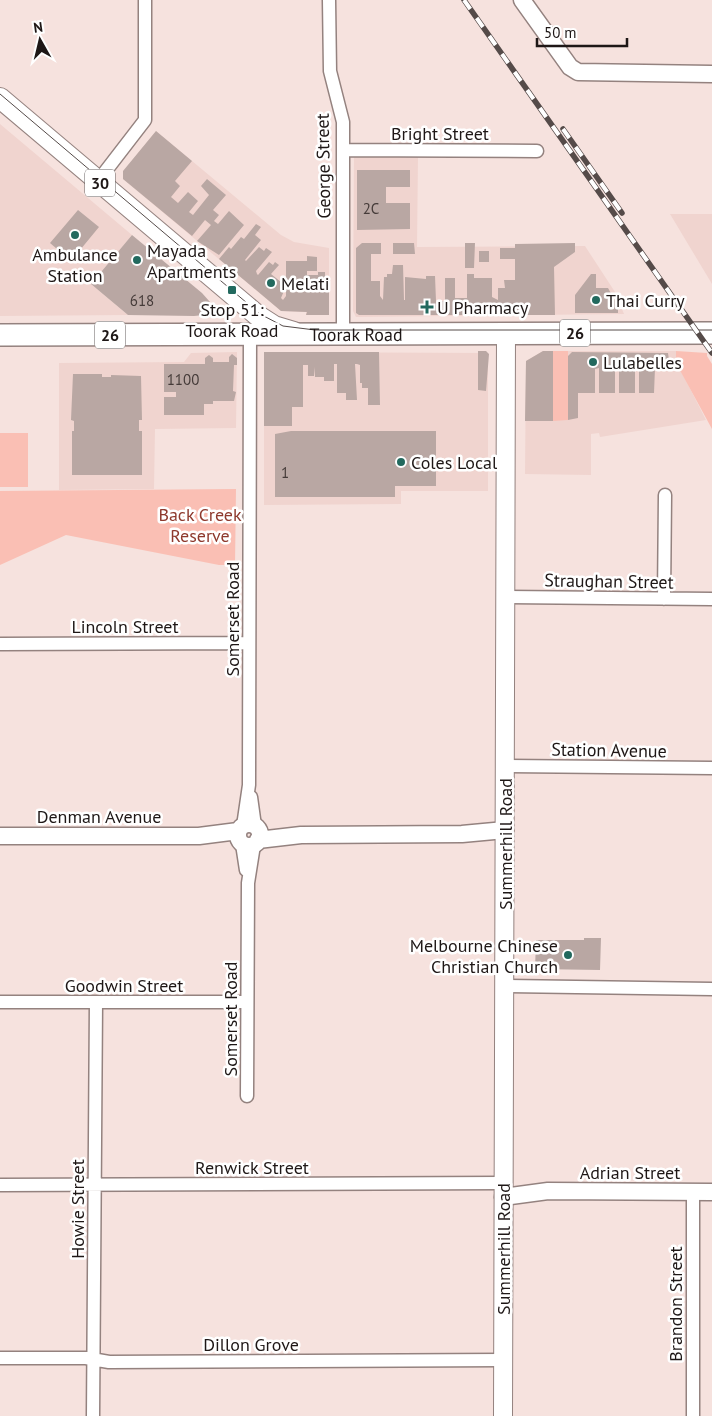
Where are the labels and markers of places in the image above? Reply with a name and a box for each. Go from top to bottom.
marker: Ambulance Station [69,229,81,241]
place label: Mayada Apartments [147,239,236,283]
place label: Ambulance Station [32,243,118,287]
marker: Mayada Apartments [131,254,143,266]
place label: Melati [281,272,330,295]
marker: Melati [265,277,277,289]
marker: Stop 51: Toorak Road [226,284,238,296]
place label: Thai Curry [606,289,685,312]
marker: Thai Curry [590,294,602,306]
place label: U Pharmacy [437,296,529,319]
place label: Stop 51: Toorak Road [185,298,279,342]
marker: U Pharmacy [421,301,433,313]
place label: Lulabelles [603,351,682,374]
marker: Lulabelles [587,356,599,368]
place label: Coles Local [411,451,498,474]
marker: Coles Local [395,456,407,468]
place label: Melbourne Chinese Christian Church [410,934,558,978]
marker: Melbourne Chinese Christian Church [562,949,574,961]

